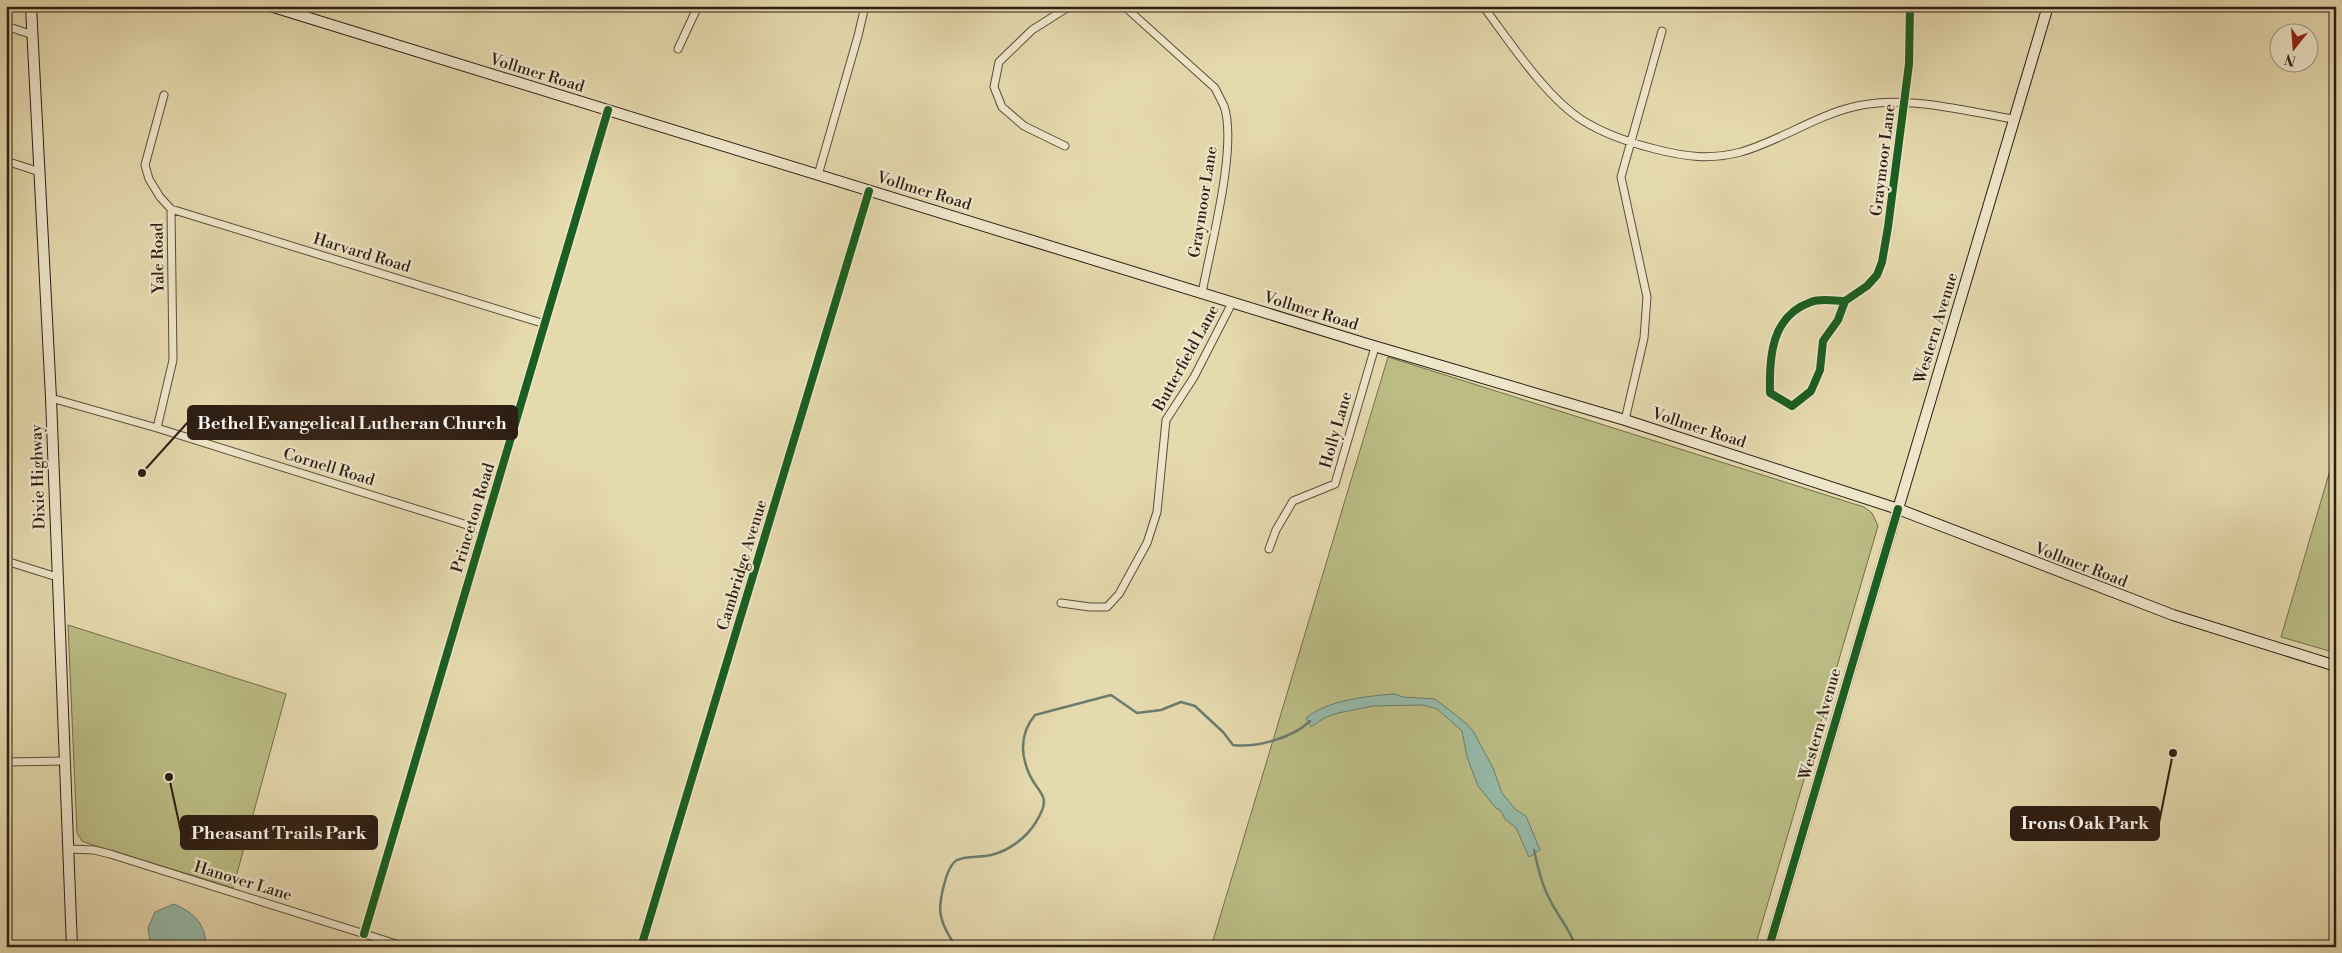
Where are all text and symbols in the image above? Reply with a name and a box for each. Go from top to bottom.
north arrow [2270,22,2320,72]
street label: Vollmer Road [486,49,587,97]
text: N [2283,49,2298,70]
street label: Graymoor Lane [1866,103,1900,217]
street label: Graymoor Lane [1184,145,1222,259]
street label: Vollmer Road [873,167,974,215]
street label: Yale Road [147,222,169,295]
street label: Harvard Road [311,229,413,277]
street label: Western Avenue [1909,270,1962,387]
street label: Vollmer Road [1260,287,1361,335]
street label: Butterfield Lane [1148,301,1223,415]
street label: Holly Lane [1316,389,1356,471]
street label: Vollmer Road [1648,403,1749,453]
callout: Bethel Evangelical Lutheran Church [188,406,517,439]
text: Bethel Evangelical Lutheran Church [197,412,507,435]
street label: Dixie Highway [26,424,50,530]
street label: Cornell Road [281,444,377,490]
street label: Princeton Road [447,461,499,575]
street label: Cambridge Avenue [713,497,771,633]
street label: Vollmer Road [2031,538,2130,592]
street label: Western Avenue [1794,666,1845,783]
callout: Irons Oak Park [2011,807,2159,840]
text: Irons Oak Park [2021,812,2150,835]
callout: Pheasant Trails Park [181,816,377,849]
text: Pheasant Trails Park [191,822,368,845]
street label: Hanover Lane [192,857,294,905]

